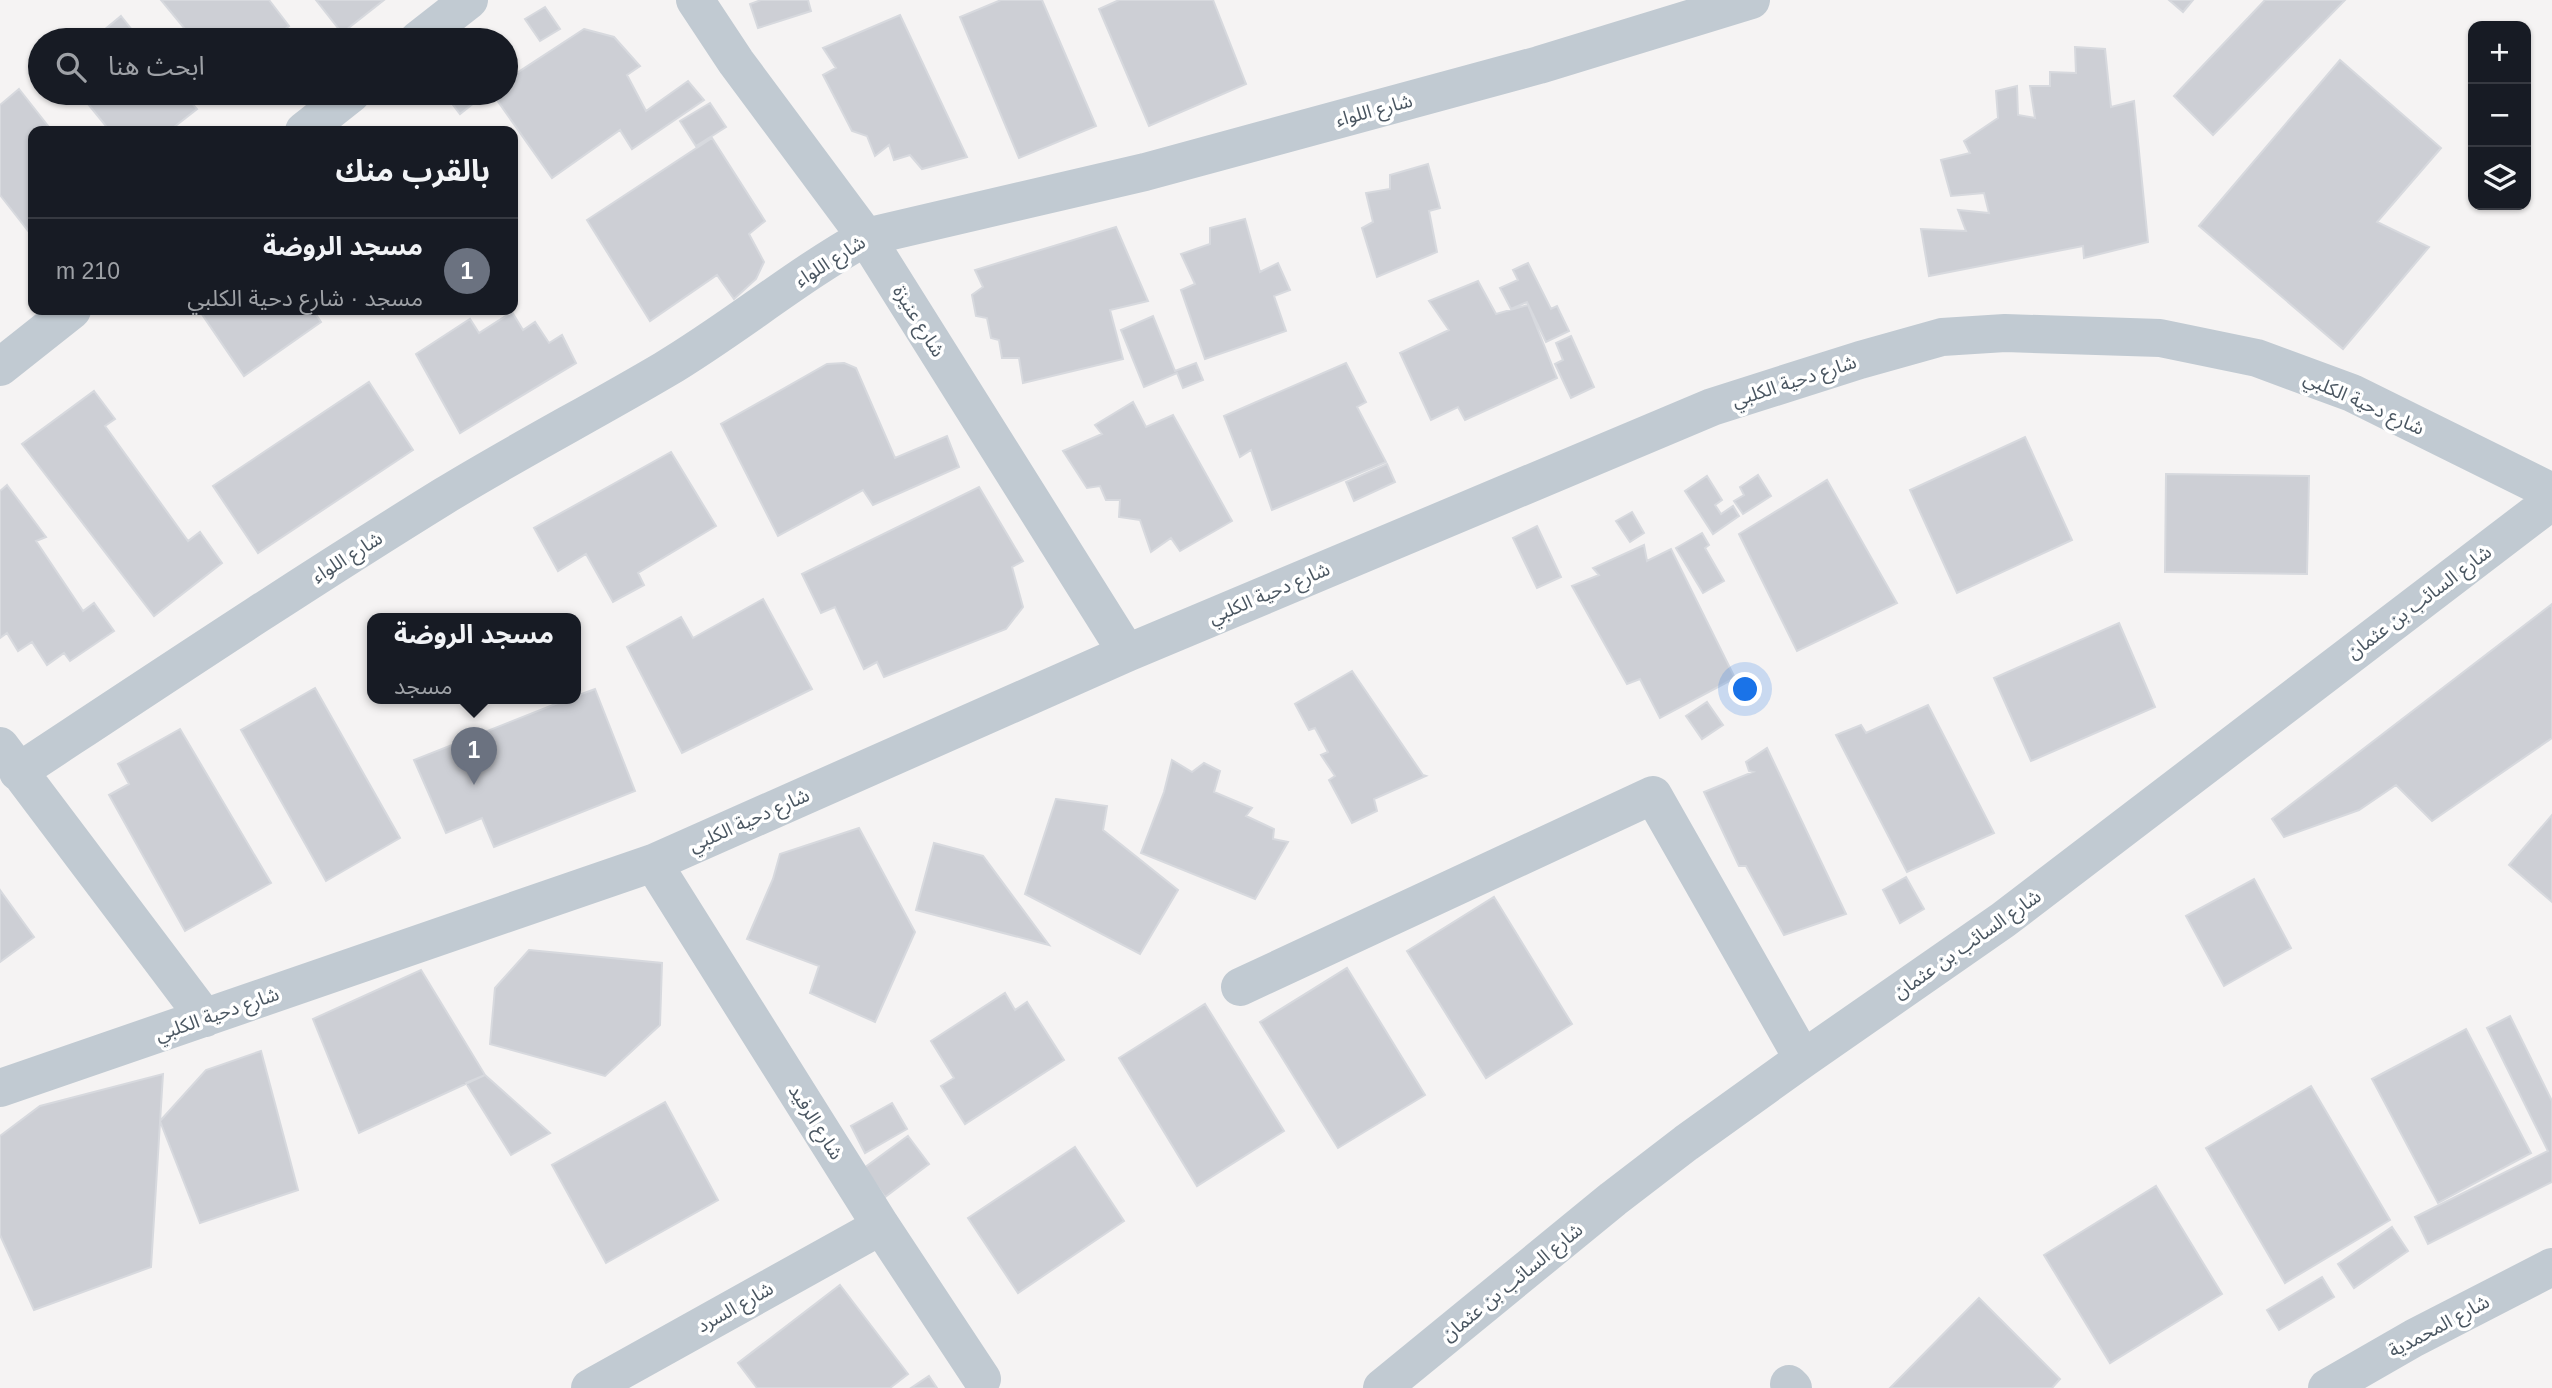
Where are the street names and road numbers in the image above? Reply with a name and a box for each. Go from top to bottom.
street label: شارع اللواء [1333,90,1416,133]
street label: شارع اللواء [791,231,871,293]
street label: شارع عنيزة [886,282,949,362]
street label: شارع دحية الكلبي [1729,351,1860,415]
street label: شارع دحية الكلبي [2299,367,2427,443]
street label: شارع اللواء [308,527,388,589]
street label: شارع السائب بن عثمان [2343,541,2497,665]
street label: شارع دحية الكلبي [1205,558,1334,632]
street label: شارع دحية الكلبي [686,784,814,860]
street label: شارع السائب بن عثمان [1889,885,2046,1005]
street label: شارع دحية الكلبي [152,983,283,1049]
street label: شارع الرفيد [782,1081,847,1165]
street label: شارع السائب بن عثمان [1437,1219,1589,1348]
street label: شارع السرد [693,1277,778,1339]
street label: شارع المحمدية [2385,1291,2494,1364]

